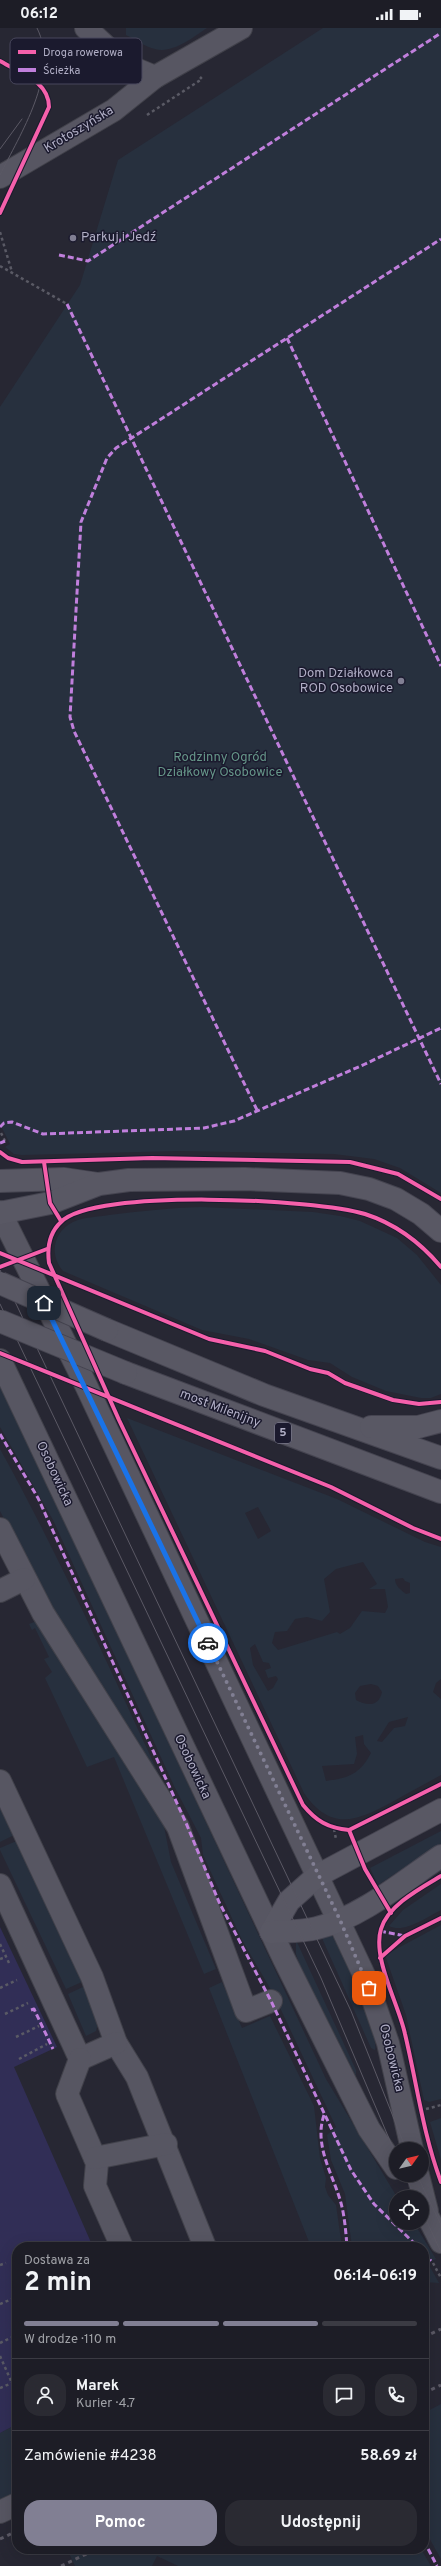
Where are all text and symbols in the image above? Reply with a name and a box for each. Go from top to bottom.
text: 06:12 [20,5,58,24]
legend [10,38,142,84]
text: Droga rowerowa [43,46,123,60]
text: Ścieżka [43,63,81,78]
street label: Krotoszyńska [41,103,117,157]
place label: Parkuj i Jedź [81,230,157,246]
marker: Parkuj i Jedź [68,233,78,243]
place label: Dom Działkowca ROD Osobowice [298,666,393,697]
marker: Dom Działkowca ROD Osobowice [396,676,406,686]
park label: Rodzinny Ogród Działkowy Osobowice [158,750,282,781]
pin [27,1286,61,1320]
icon: home [33,1292,55,1314]
street label: most Milenijny [177,1386,263,1432]
road number: 5 [275,1423,291,1443]
street label: Osobowicka [32,1439,76,1509]
courier [188,1623,228,1663]
icon: car [197,1632,219,1654]
street label: Osobowicka [170,1732,214,1802]
pin [352,1971,386,2005]
icon: bag [358,1977,380,1999]
street label: Osobowicka [375,2022,407,2094]
north arrow [389,2142,429,2182]
map controls [389,2142,429,2230]
button: locate [389,2190,429,2230]
text: Dostawa za [24,2253,90,2269]
text: 2 min [24,2267,92,2300]
text: 06:14–06:19 [333,2267,417,2286]
text: W drodze · 110 m [24,2332,116,2348]
button: person [24,2374,66,2416]
button: chat [323,2374,365,2416]
button: phone [375,2374,417,2416]
text: Marek [76,2377,119,2396]
text: Kurier · 4.7 [76,2396,135,2412]
text: Zamówienie #4238 [24,2447,157,2466]
text: 58.69 zł [360,2447,417,2466]
button: Pomoc [24,2500,217,2546]
button: Udostępnij [225,2500,417,2546]

